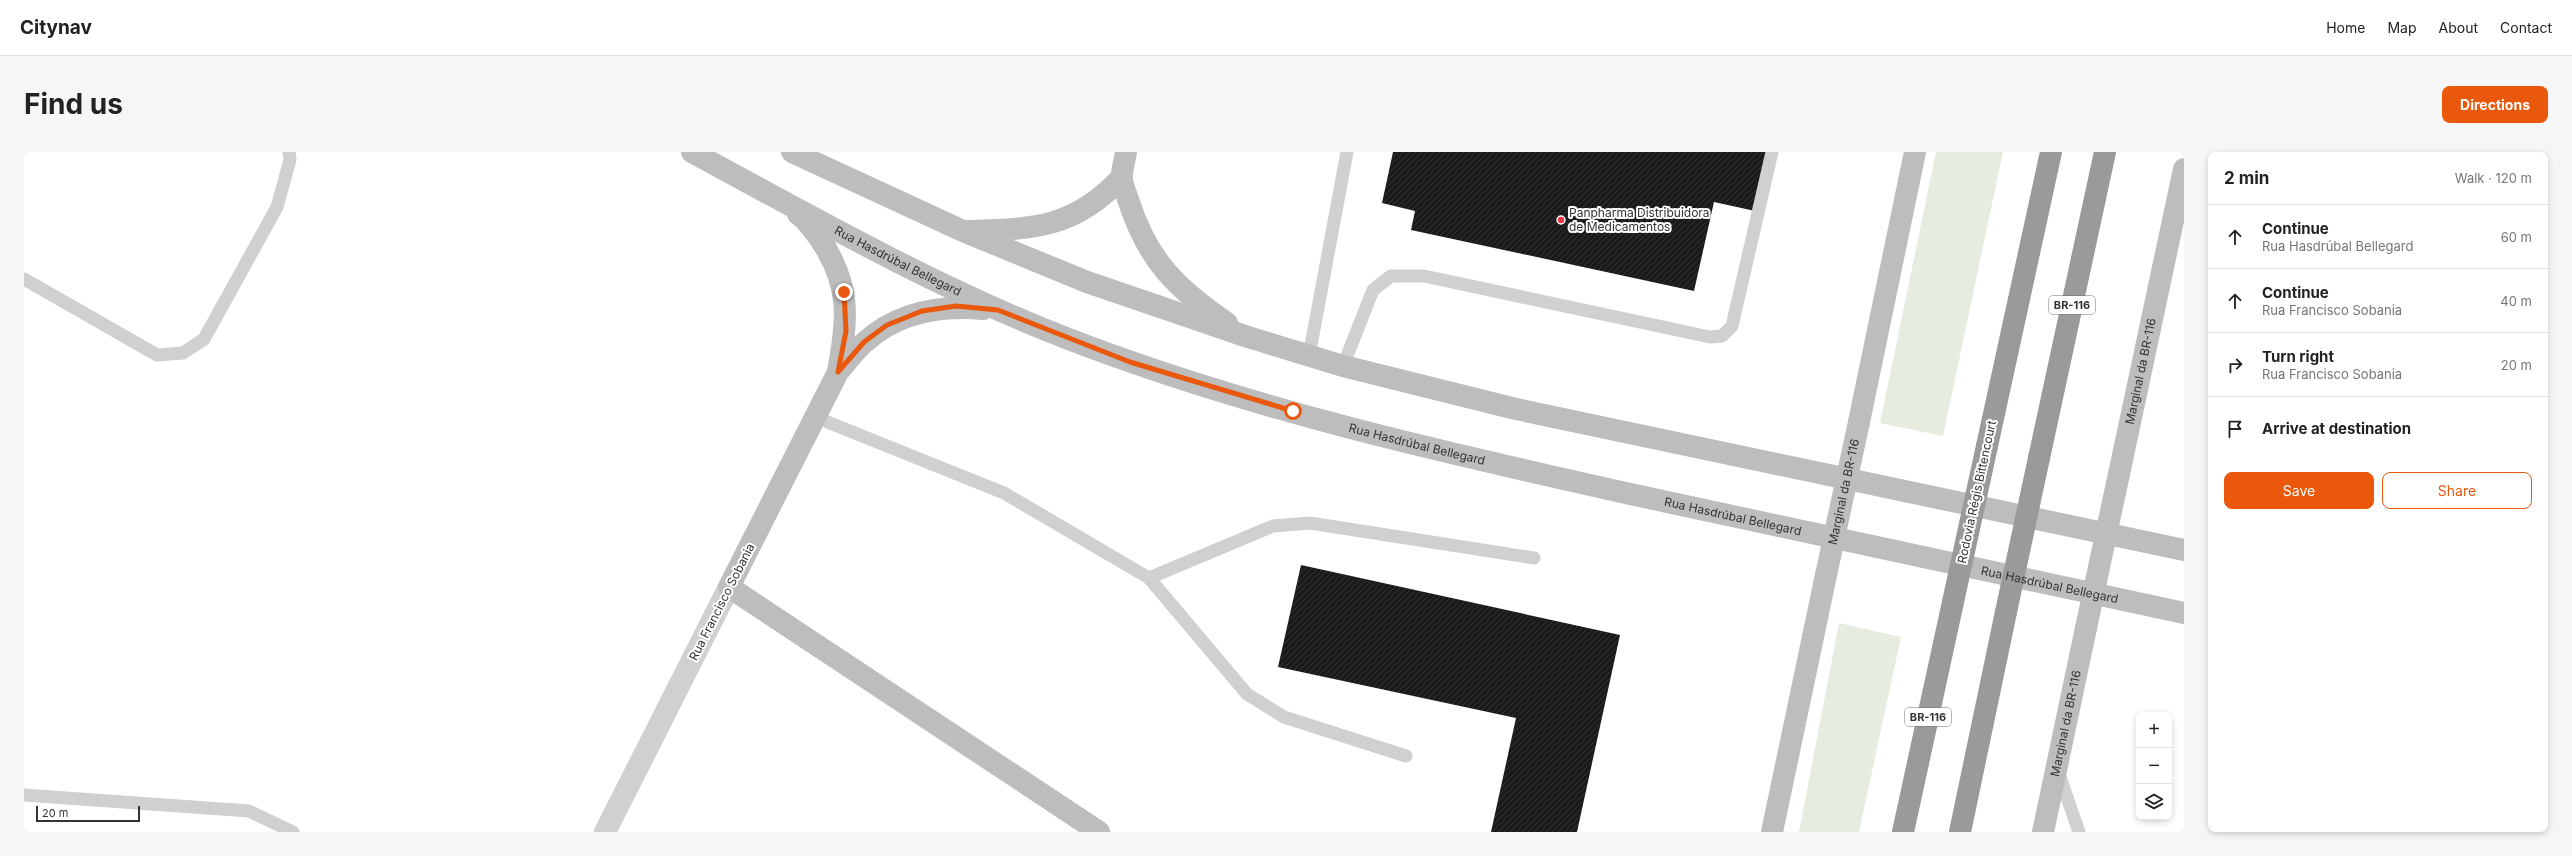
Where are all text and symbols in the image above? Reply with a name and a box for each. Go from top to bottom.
text: Citynav [20,16,92,39]
text: Home [2326,19,2365,36]
text: Map [2387,19,2417,36]
text: About [2439,19,2478,36]
text: Contact [2500,19,2552,36]
button: Directions [2442,86,2548,123]
text: Find us [24,87,123,121]
text: 2 min [2224,168,2269,188]
text: Walk · 120 m [2455,170,2532,186]
place label: Panpharma Distribuidora de Medicamentos [1569,205,1710,234]
marker: Panpharma Distribuidora de Medicamentos [1556,215,1566,225]
text: Continue [2262,219,2329,238]
street label: Rua Hasdrúbal Bellegard [832,222,964,299]
icon: ahead [2224,226,2246,248]
text: 60 m [2501,229,2532,245]
text: Rua Hasdrúbal Bellegard [2262,238,2413,254]
route end [835,283,853,301]
text: Continue [2262,283,2329,302]
icon: ahead [2224,290,2246,312]
text: 40 m [2500,293,2532,309]
road number: BR-116 [2049,296,2095,314]
text: Rua Francisco Sobania [2262,302,2402,318]
street label: Marginal da BR-116 [2122,317,2159,426]
text: Turn right [2262,347,2334,366]
icon: right [2224,354,2246,376]
text: 20 m [2501,357,2532,373]
text: Rua Francisco Sobania [2262,366,2402,382]
route start [1284,402,1302,420]
icon: arrive [2224,418,2246,440]
street label: Rodovia Régis Bittencourt [1954,419,1999,565]
text: Arrive at destination [2262,419,2411,438]
street label: Rua Hasdrúbal Bellegard [1347,420,1487,468]
street label: Marginal da BR-116 [1825,437,1862,546]
button: Save [2224,472,2374,509]
button: Share [2382,472,2532,509]
street label: Rua Hasdrúbal Bellegard [1663,494,1803,538]
street label: Rua Francisco Sobania [686,541,758,663]
street label: Rua Hasdrúbal Bellegard [1980,563,2120,606]
street label: Marginal da BR-116 [2047,669,2084,778]
road number: BR-116 [1905,708,1951,726]
map controls [2136,712,2172,820]
button: + [2136,712,2172,748]
button: − [2136,748,2172,784]
button: layers [2136,784,2172,820]
scale bar [36,804,140,823]
text: 20 m [42,806,68,820]

